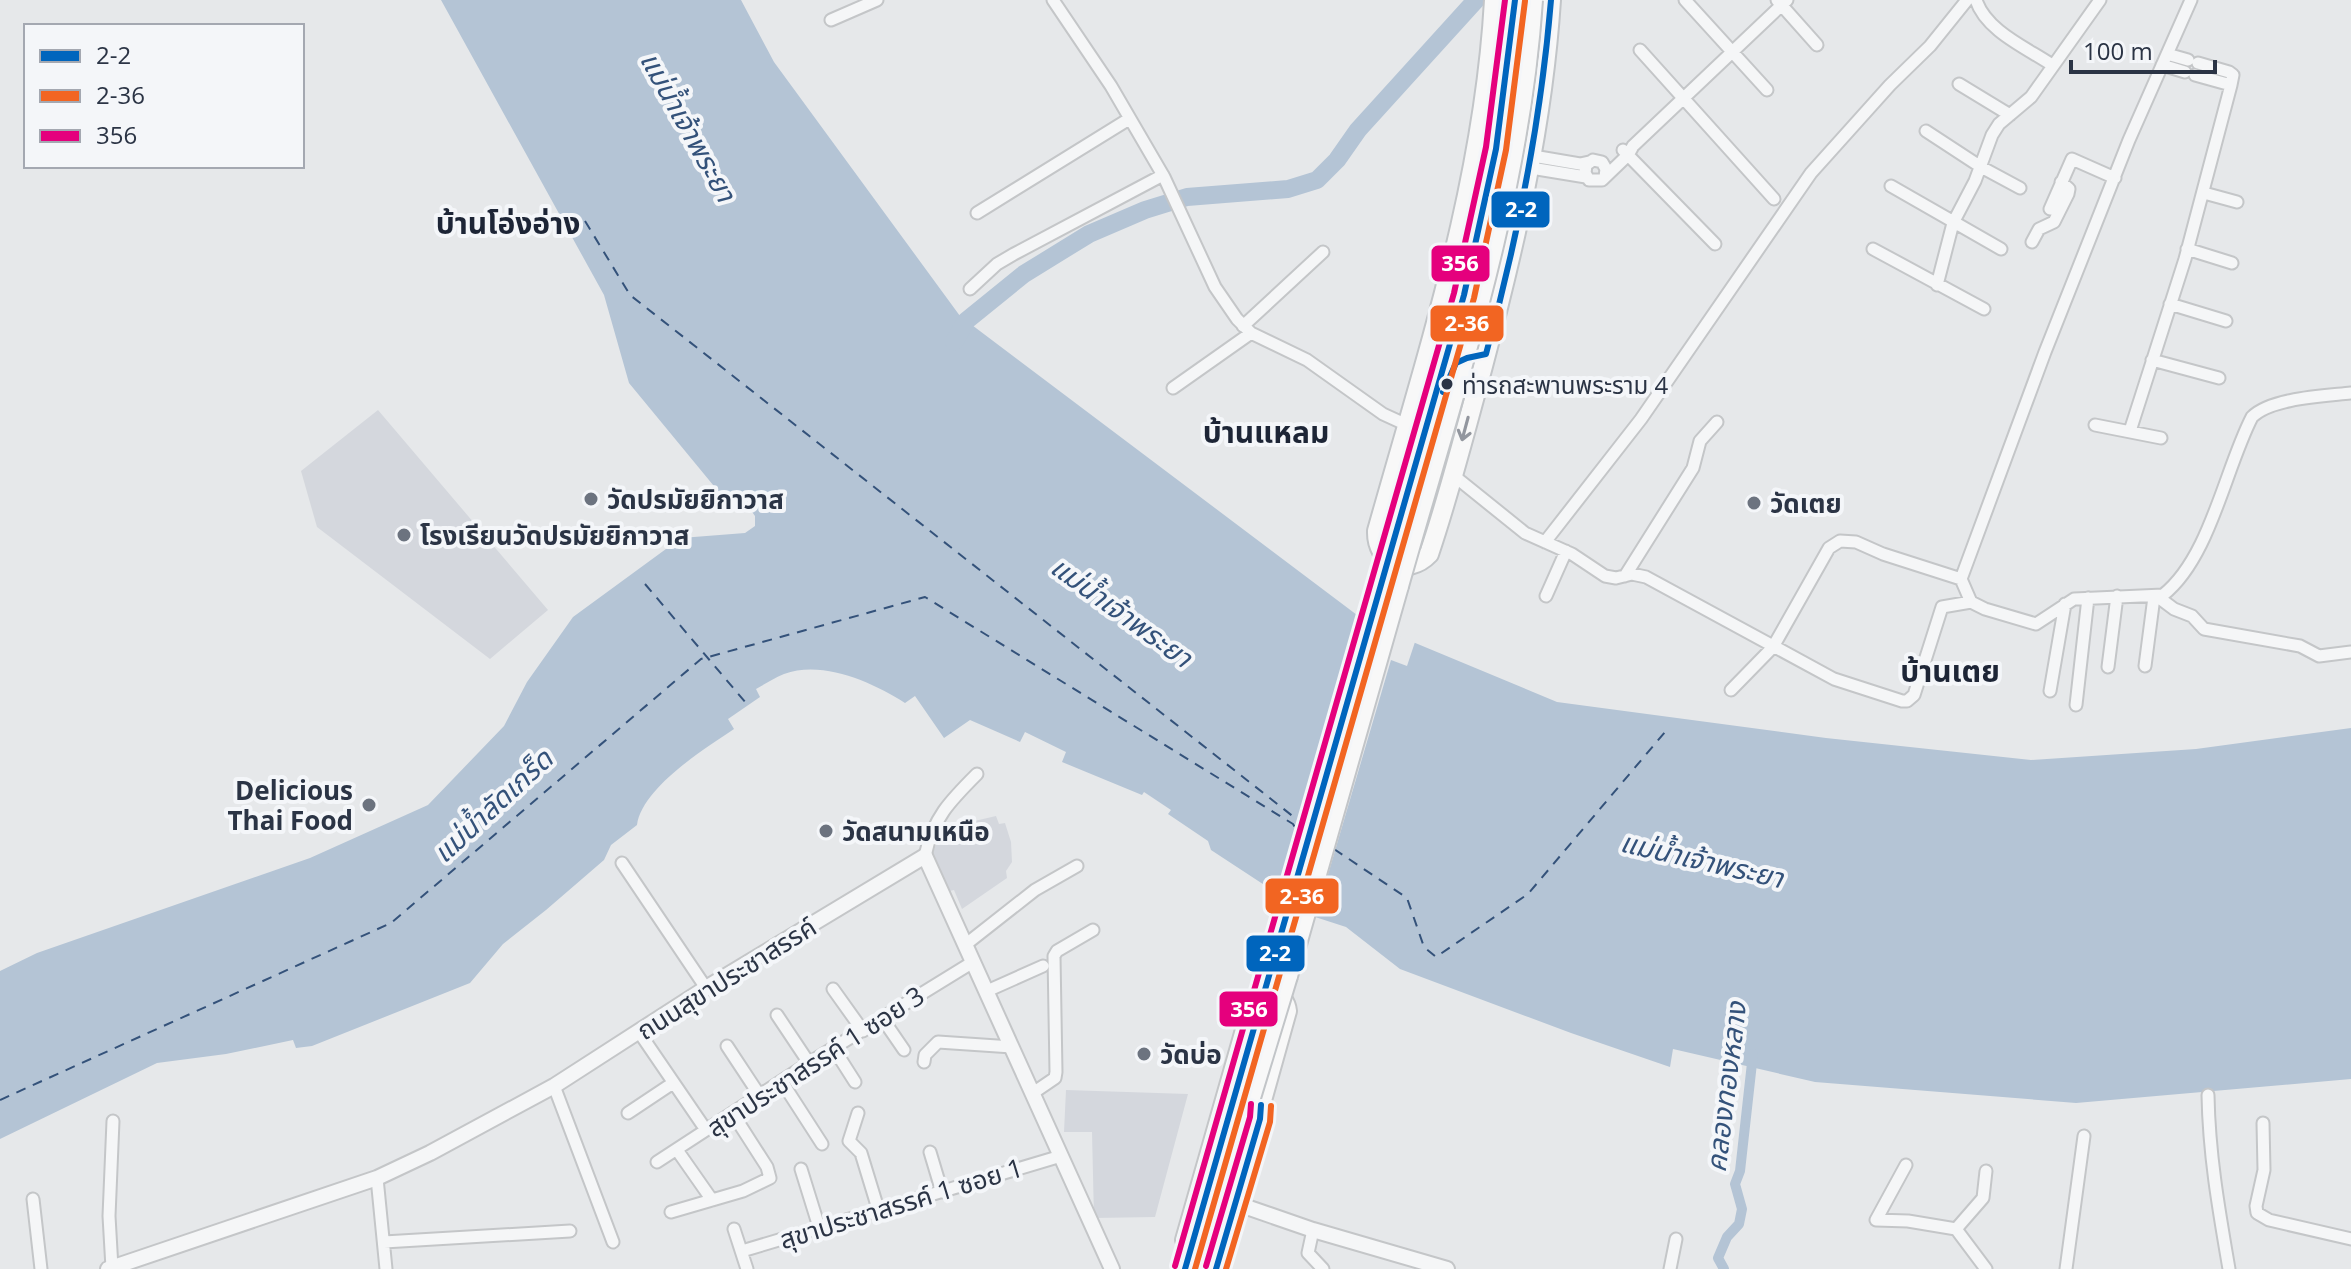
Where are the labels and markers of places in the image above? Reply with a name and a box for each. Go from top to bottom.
place label: ท่ารถสะพานพระราม 4 [1462,368,1668,401]
marker: ท่ารถสะพานพระราม 4 [1439,376,1455,392]
place label: วัดปรมัยยิกาวาส [607,481,784,517]
place label: วัดเตย [1770,485,1842,521]
marker: วัดปรมัยยิกาวาส [582,490,600,508]
marker: วัดเตย [1745,494,1763,512]
place label: โรงเรียนวัดปรมัยยิกาวาส [420,517,689,553]
marker: โรงเรียนวัดปรมัยยิกาวาส [395,526,413,544]
place label: Delicious Thai Food [228,772,353,838]
marker: Delicious Thai Food [360,796,378,814]
place label: วัดสนามเหนือ [842,813,990,849]
marker: วัดสนามเหนือ [817,822,835,840]
place label: วัดบ่อ [1160,1036,1222,1072]
marker: วัดบ่อ [1135,1045,1153,1063]

